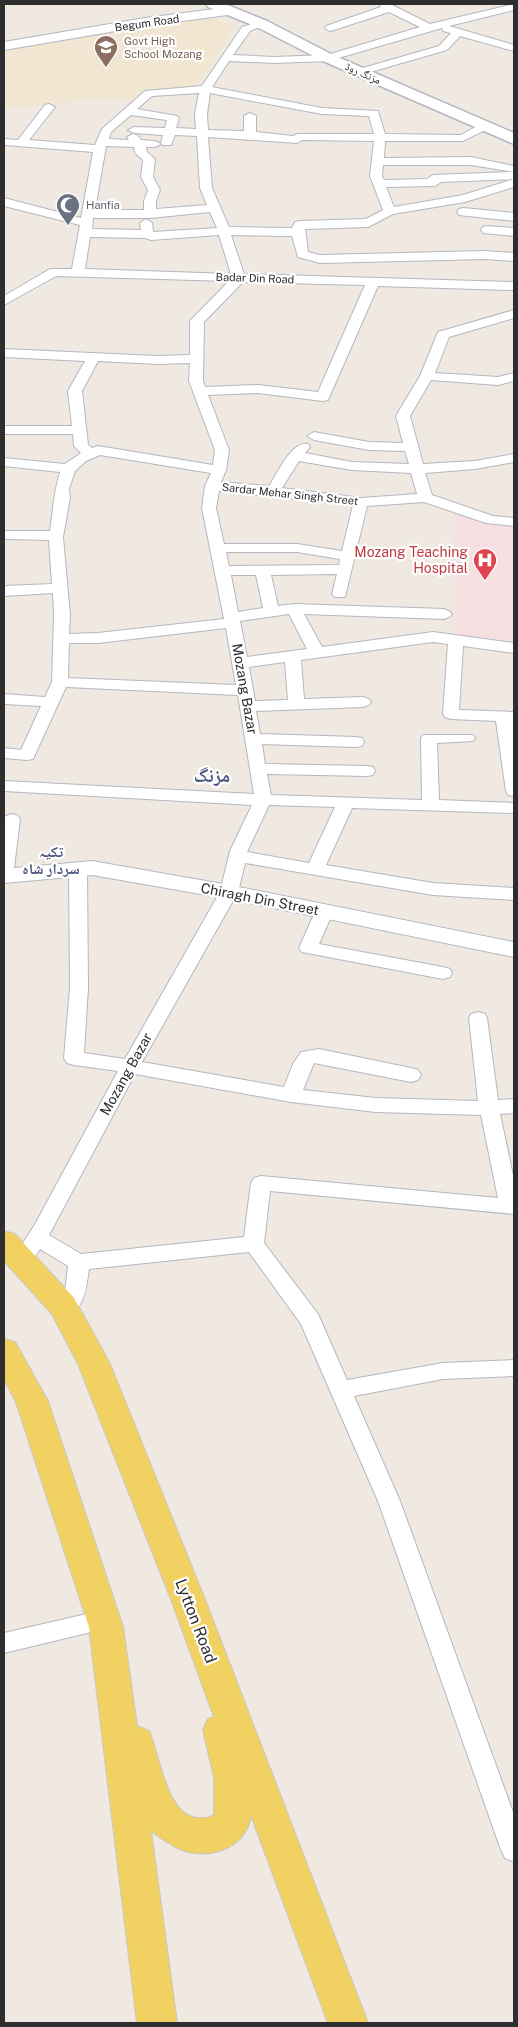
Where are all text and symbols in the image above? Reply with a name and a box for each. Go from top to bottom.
street label: Begum Road [114,13,180,33]
school or university icon: Govt High School Mozang [93,34,119,68]
place label: Govt High School Mozang [124,35,203,60]
street label: مزنگ روڈ [343,60,383,86]
mosque icon: Hanfia [55,192,81,226]
place label: Hanfia [86,199,120,211]
street label: Badar Din Road [216,271,294,285]
street label: Sardar Mehar Singh Street [221,481,359,507]
place label: Mozang Teaching Hospital [354,544,468,576]
hospital icon: Mozang Teaching Hospital [472,547,498,581]
street label: Mozang Bazar [229,642,261,736]
district label: مزنگ [194,764,230,786]
district label: تکیہ سردار شاہ [22,843,80,877]
street label: Chiragh Din Street [200,880,320,918]
street label: Mozang Bazar [97,1030,155,1118]
street label: Lytton Road [171,1576,221,1666]

